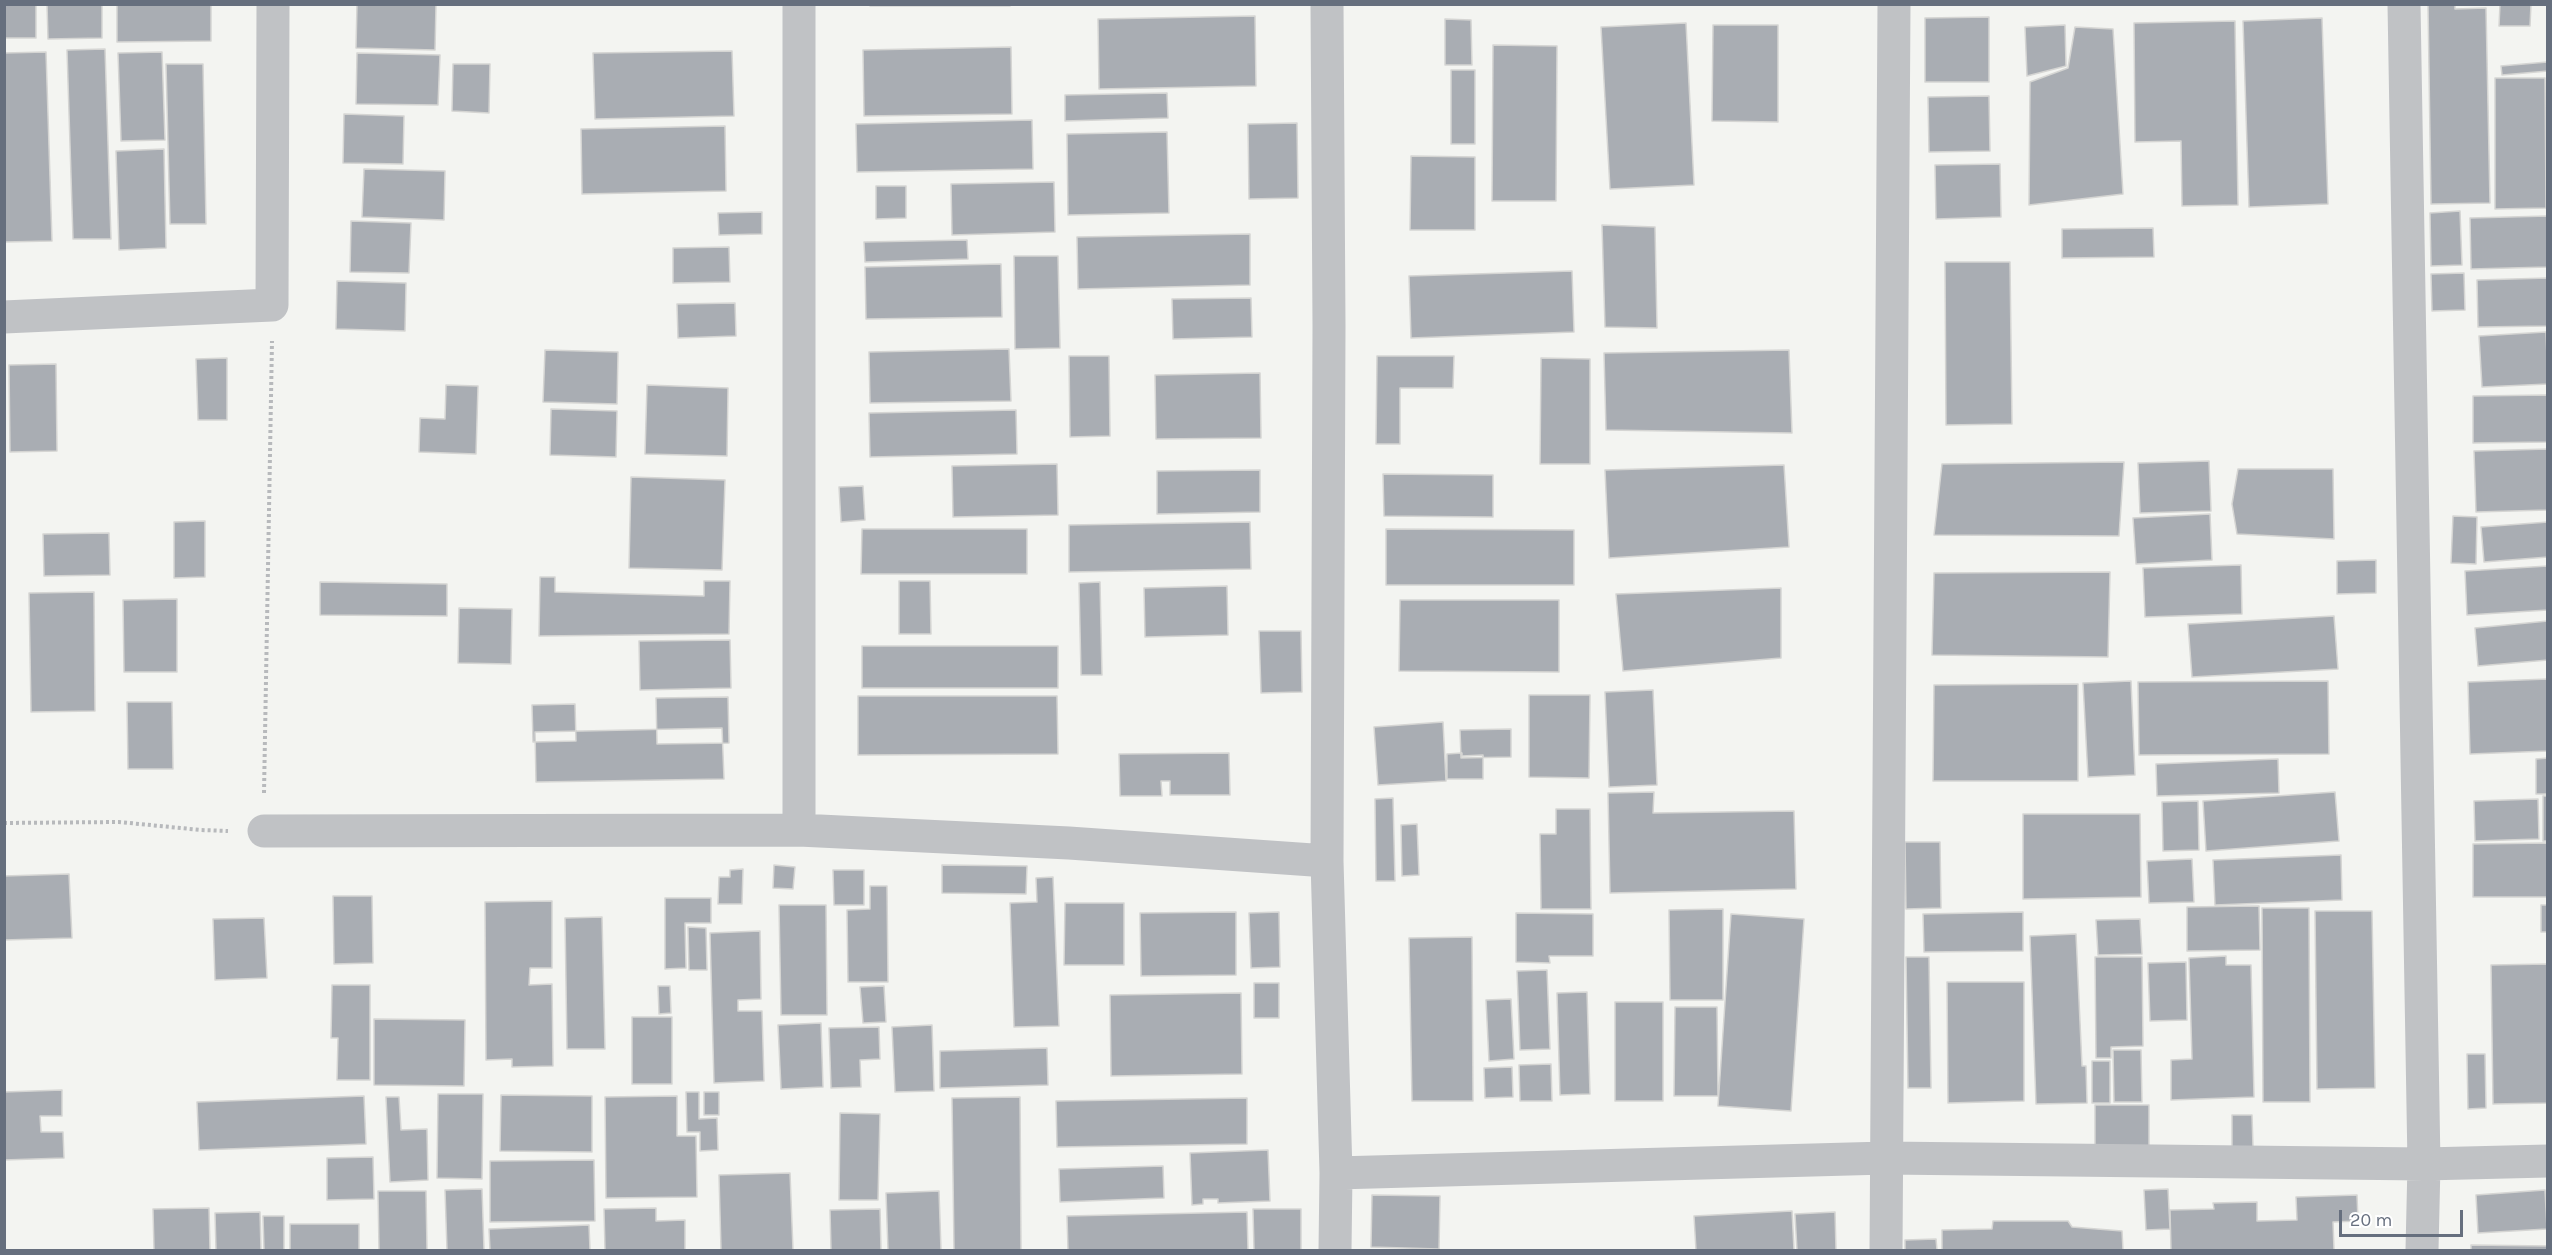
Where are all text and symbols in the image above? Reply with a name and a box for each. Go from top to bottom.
scale bar [2342,1198,2466,1236]
text: 20 m [2350,1209,2392,1231]

